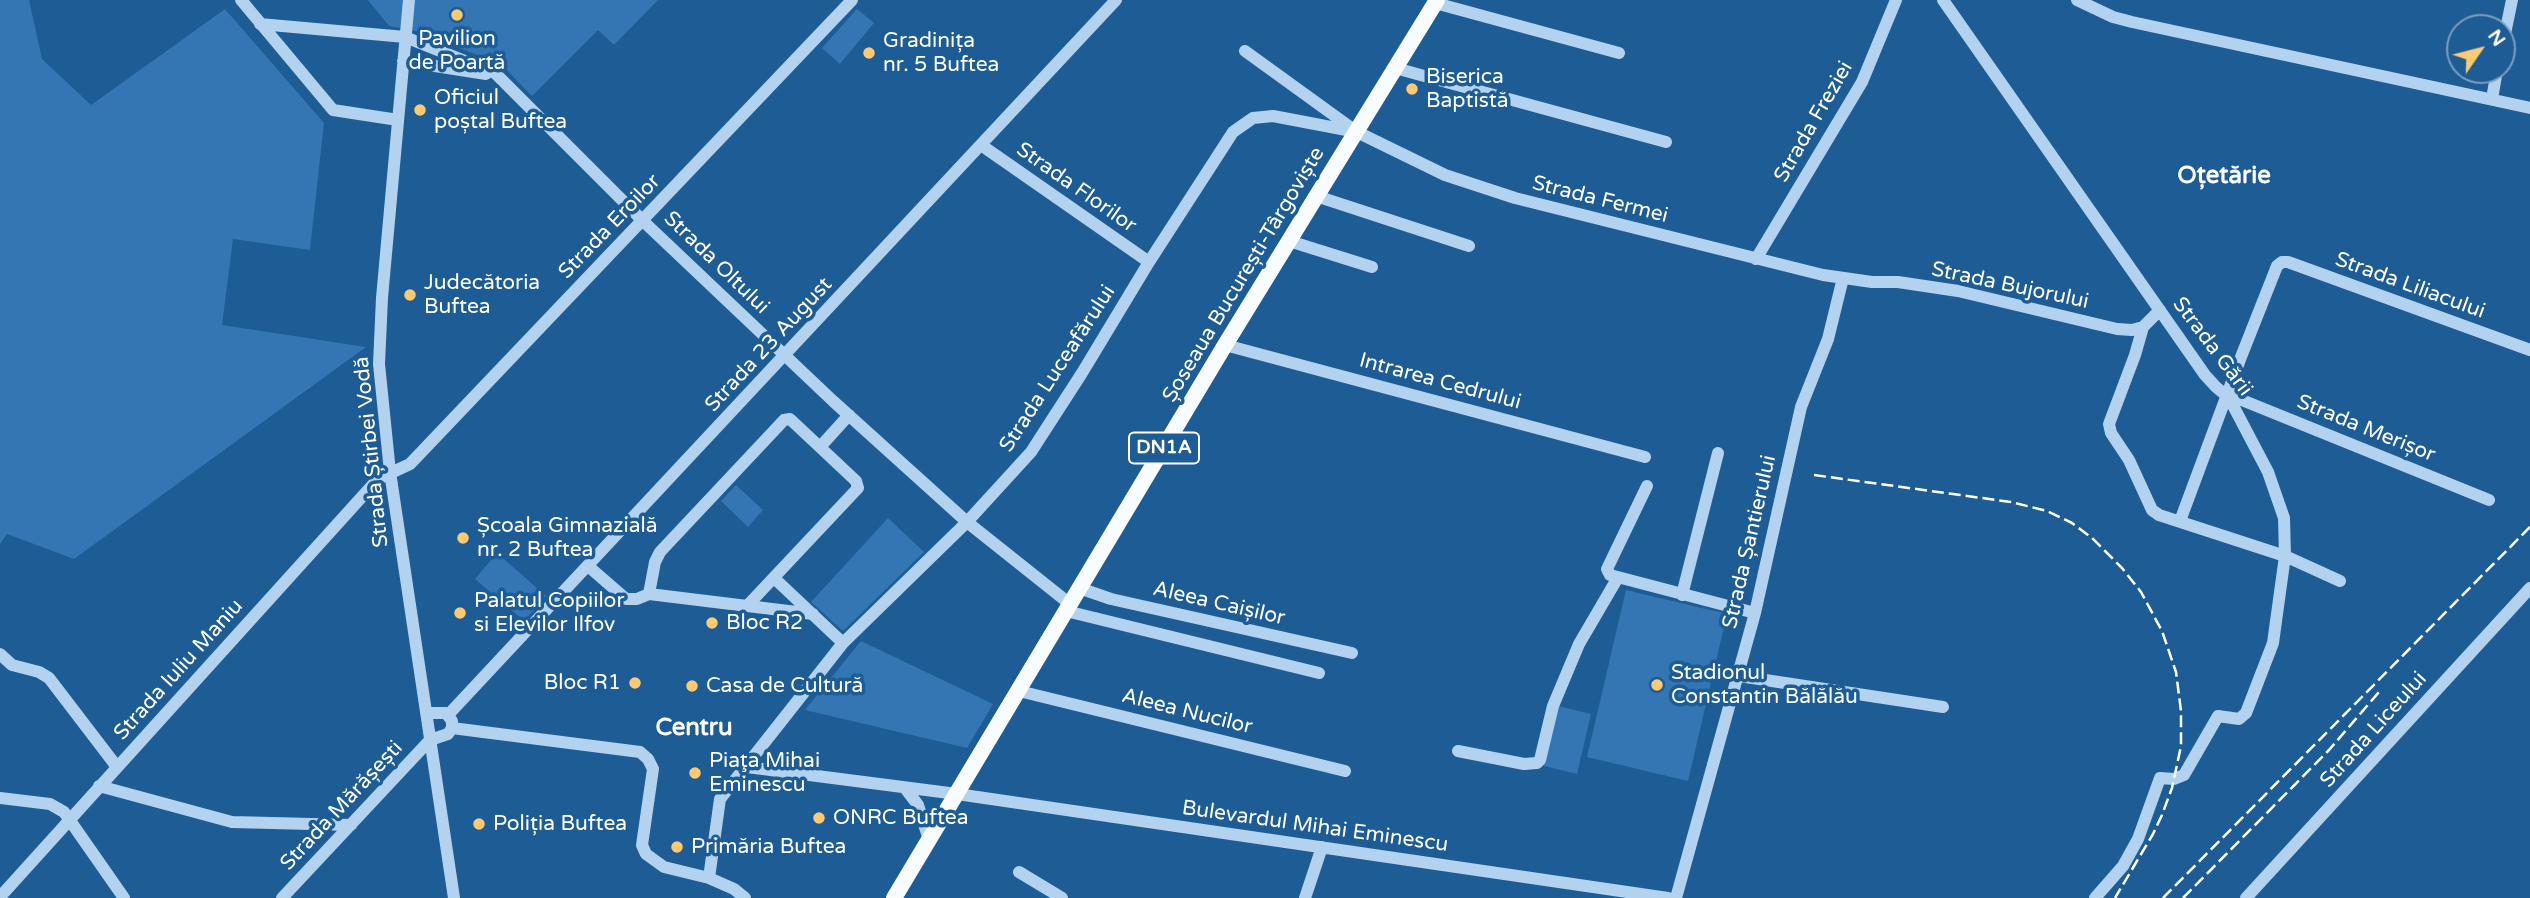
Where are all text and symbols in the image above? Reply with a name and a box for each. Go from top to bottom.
marker: Pavilion de Poartă [449,7,465,23]
north arrow [2446,14,2516,84]
place label: Pavilion de Poartă [409,26,505,76]
text: N [2483,26,2510,51]
place label: Gradinița nr. 5 Buftea [883,28,999,78]
marker: Gradinița nr. 5 Buftea [861,45,877,61]
street label: Strada Freziei [1769,57,1859,187]
place label: Biserica Baptistă [1426,64,1509,114]
marker: Biserica Baptistă [1404,81,1420,97]
place label: Oficiul poștal Buftea [434,85,567,135]
marker: Oficiul poștal Buftea [412,102,428,118]
street label: Strada Florilor [1011,137,1141,239]
street label: Șoseaua București-Târgoviște [1158,143,1330,407]
district label: Oțetărie [2177,163,2271,191]
street label: Strada Eroilor [554,169,666,285]
street label: Strada Fermei [1529,171,1671,229]
street label: Strada Oltului [658,206,774,320]
street label: Strada Liliacului [2332,247,2488,325]
street label: Strada Bujorului [1929,257,2091,315]
place label: Judecătoria Buftea [424,270,540,320]
street label: Strada 23 August [700,272,838,418]
street label: Strada Luceafărului [995,281,1121,457]
marker: Judecătoria Buftea [402,287,418,303]
street label: Strada Gării [2167,293,2257,401]
street label: Intrarea Cedrului [1356,348,1524,416]
street label: Strada Știrbei Vodă [349,355,395,549]
street label: Strada Merișor [2293,390,2439,468]
road number: DN1A [1129,432,1199,463]
street label: Strada Șantierului [1718,453,1782,631]
place label: Școala Gimnazială nr. 2 Buftea [477,513,658,563]
marker: Școala Gimnazială nr. 2 Buftea [455,530,471,546]
street label: Aleea Caișilor [1151,577,1287,631]
place label: Palatul Copiilor si Elevilor Ilfov [474,588,624,638]
street label: Strada Iuliu Maniu [109,594,249,746]
marker: Palatul Copiilor si Elevilor Ilfov [452,605,468,621]
place label: Bloc R2 [726,610,803,636]
marker: Bloc R2 [704,615,720,631]
place label: Stadionul Constantin Bălălău [1671,660,1858,710]
street label: Strada Liceului [2315,667,2433,793]
place label: Bloc R1 [544,670,621,696]
place label: Casa de Cultură [706,673,863,699]
marker: Bloc R1 [627,675,643,691]
marker: Stadionul Constantin Bălălău [1649,677,1665,693]
marker: Casa de Cultură [684,678,700,694]
street label: Aleea Nucilor [1119,684,1255,740]
district label: Centru [655,715,733,743]
street label: Strada Mărășești [275,736,409,876]
place label: Piaţa Mihai Eminescu [709,748,820,798]
marker: Piaţa Mihai Eminescu [687,765,703,781]
street label: Bulevardul Mihai Eminescu [1180,796,1450,858]
place label: ONRC Buftea [833,805,968,831]
marker: ONRC Buftea [811,810,827,826]
place label: Poliția Buftea [493,811,627,837]
marker: Poliția Buftea [471,816,487,832]
place label: Primăria Buftea [691,834,846,860]
marker: Primăria Buftea [669,839,685,855]

